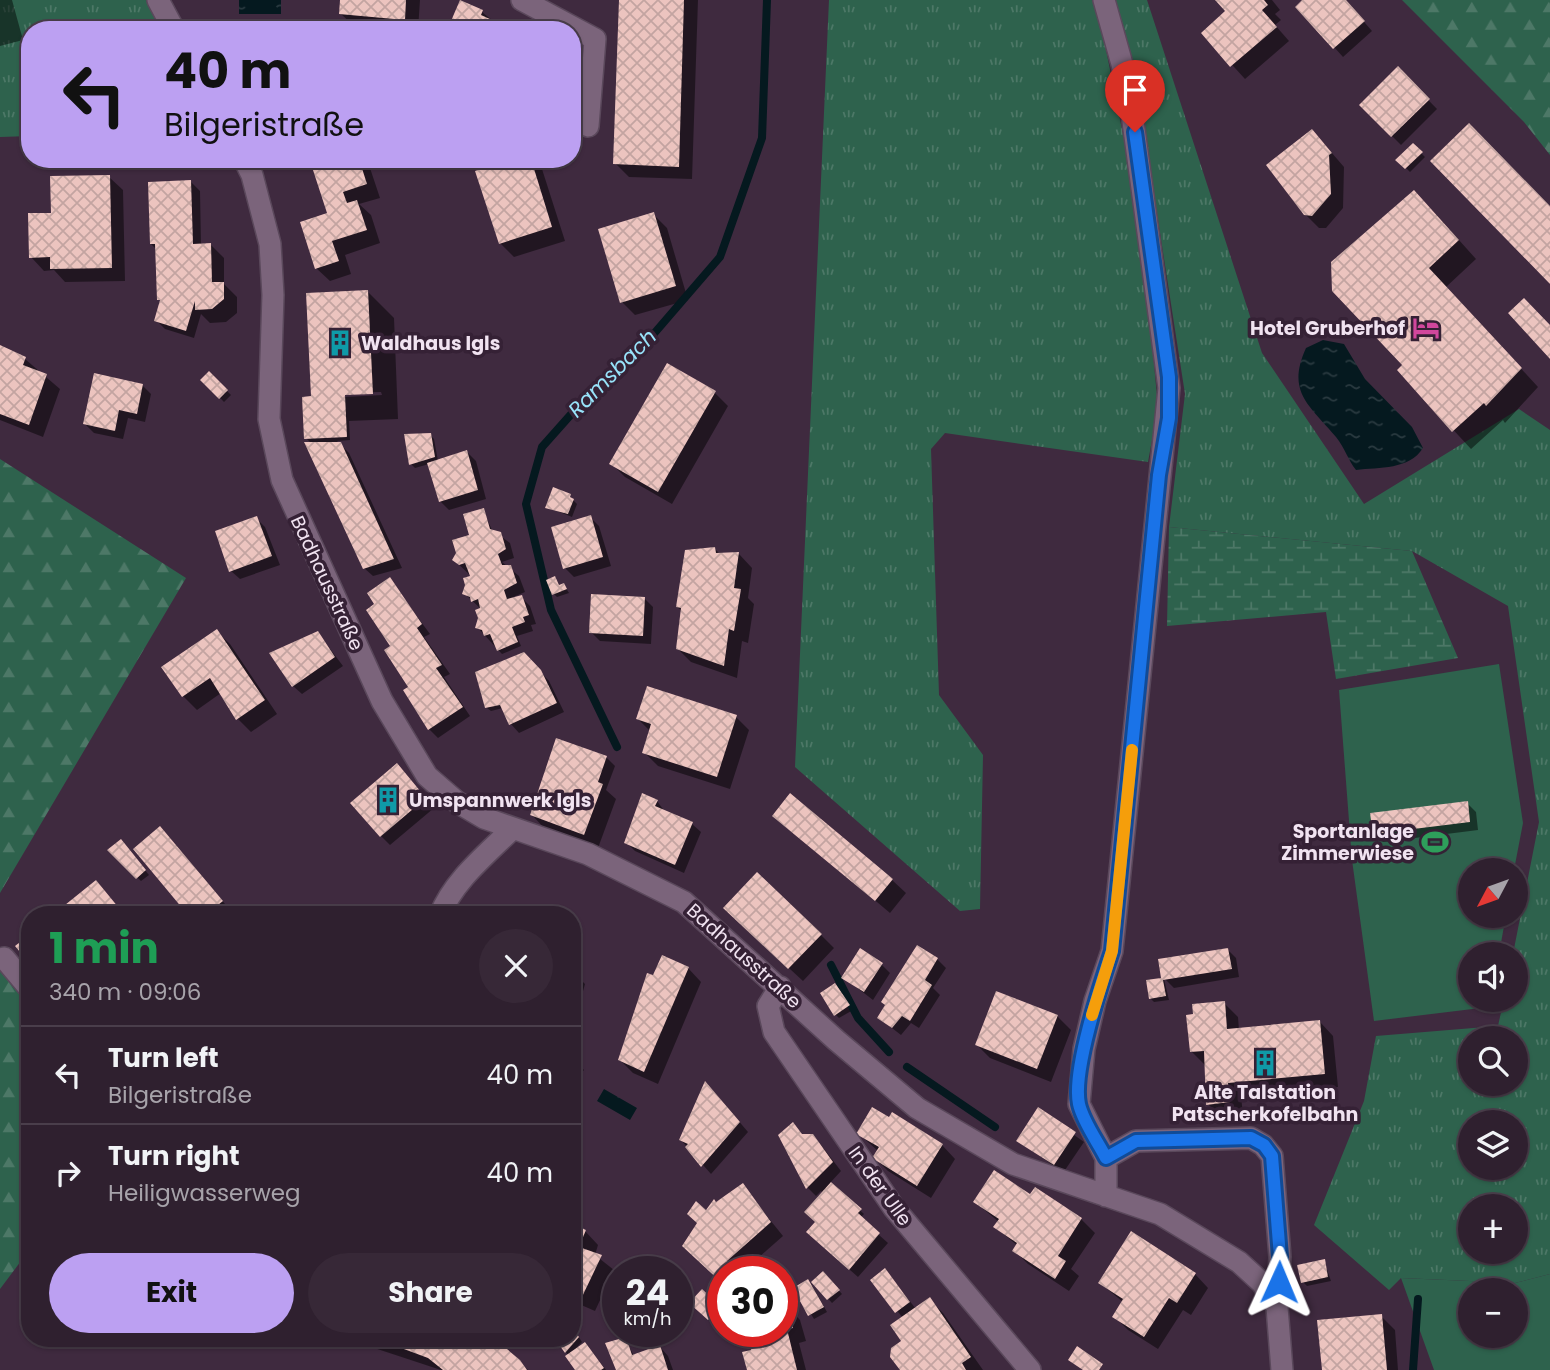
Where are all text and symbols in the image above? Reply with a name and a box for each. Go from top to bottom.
text: 40 m [164,37,291,105]
icon: left [49,49,140,140]
pin [1105,60,1165,132]
icon: arrive [1116,71,1154,109]
text: Bilgeristraße [164,102,364,147]
hotel icon: Hotel Gruberhof [1411,313,1441,343]
place label: Hotel Gruberhof [1250,315,1405,342]
water label: Ramsbach [561,322,663,424]
building icon: Waldhaus Igls [325,328,355,358]
place label: Waldhaus Igls [361,330,500,357]
street label: Badhausstraße [284,511,370,655]
building icon: Umspannwerk Igls [373,785,403,815]
place label: Umspannwerk Igls [409,787,591,814]
place label: Sportanlage Zimmerwiese [1281,818,1414,867]
sports icon: Sportanlage Zimmerwiese [1420,827,1450,857]
north arrow [1458,858,1528,928]
map controls [1458,858,1528,1348]
street label: Badhausstraße [681,897,807,1015]
text: 1 min [49,919,159,978]
button: close [479,929,553,1003]
button: sound [1458,942,1528,1012]
text: 340 m · 09:06 [49,976,201,1008]
button: search [1458,1026,1528,1096]
text: Turn left [108,1040,219,1076]
building icon: Alte Talstation Patscherkofelbahn [1250,1048,1280,1078]
icon: left [49,1056,87,1094]
text: 40 m [487,1057,553,1093]
text: Bilgeristraße [108,1079,252,1111]
place label: Alte Talstation Patscherkofelbahn [1172,1079,1358,1128]
button: layers [1458,1110,1528,1180]
text: Turn right [108,1138,240,1174]
street label: In der Ulle [842,1141,918,1231]
icon: right [49,1154,87,1192]
text: 40 m [487,1155,553,1191]
text: Heiligwasserweg [108,1177,301,1209]
button: + [1458,1194,1528,1264]
position arrow [1242,1245,1316,1319]
button: Exit [49,1253,294,1333]
button: Share [308,1253,553,1333]
speed limit sign: 30 [707,1256,798,1347]
text: 24 [626,1268,669,1317]
button: − [1458,1278,1528,1348]
text: km/h [624,1306,671,1331]

